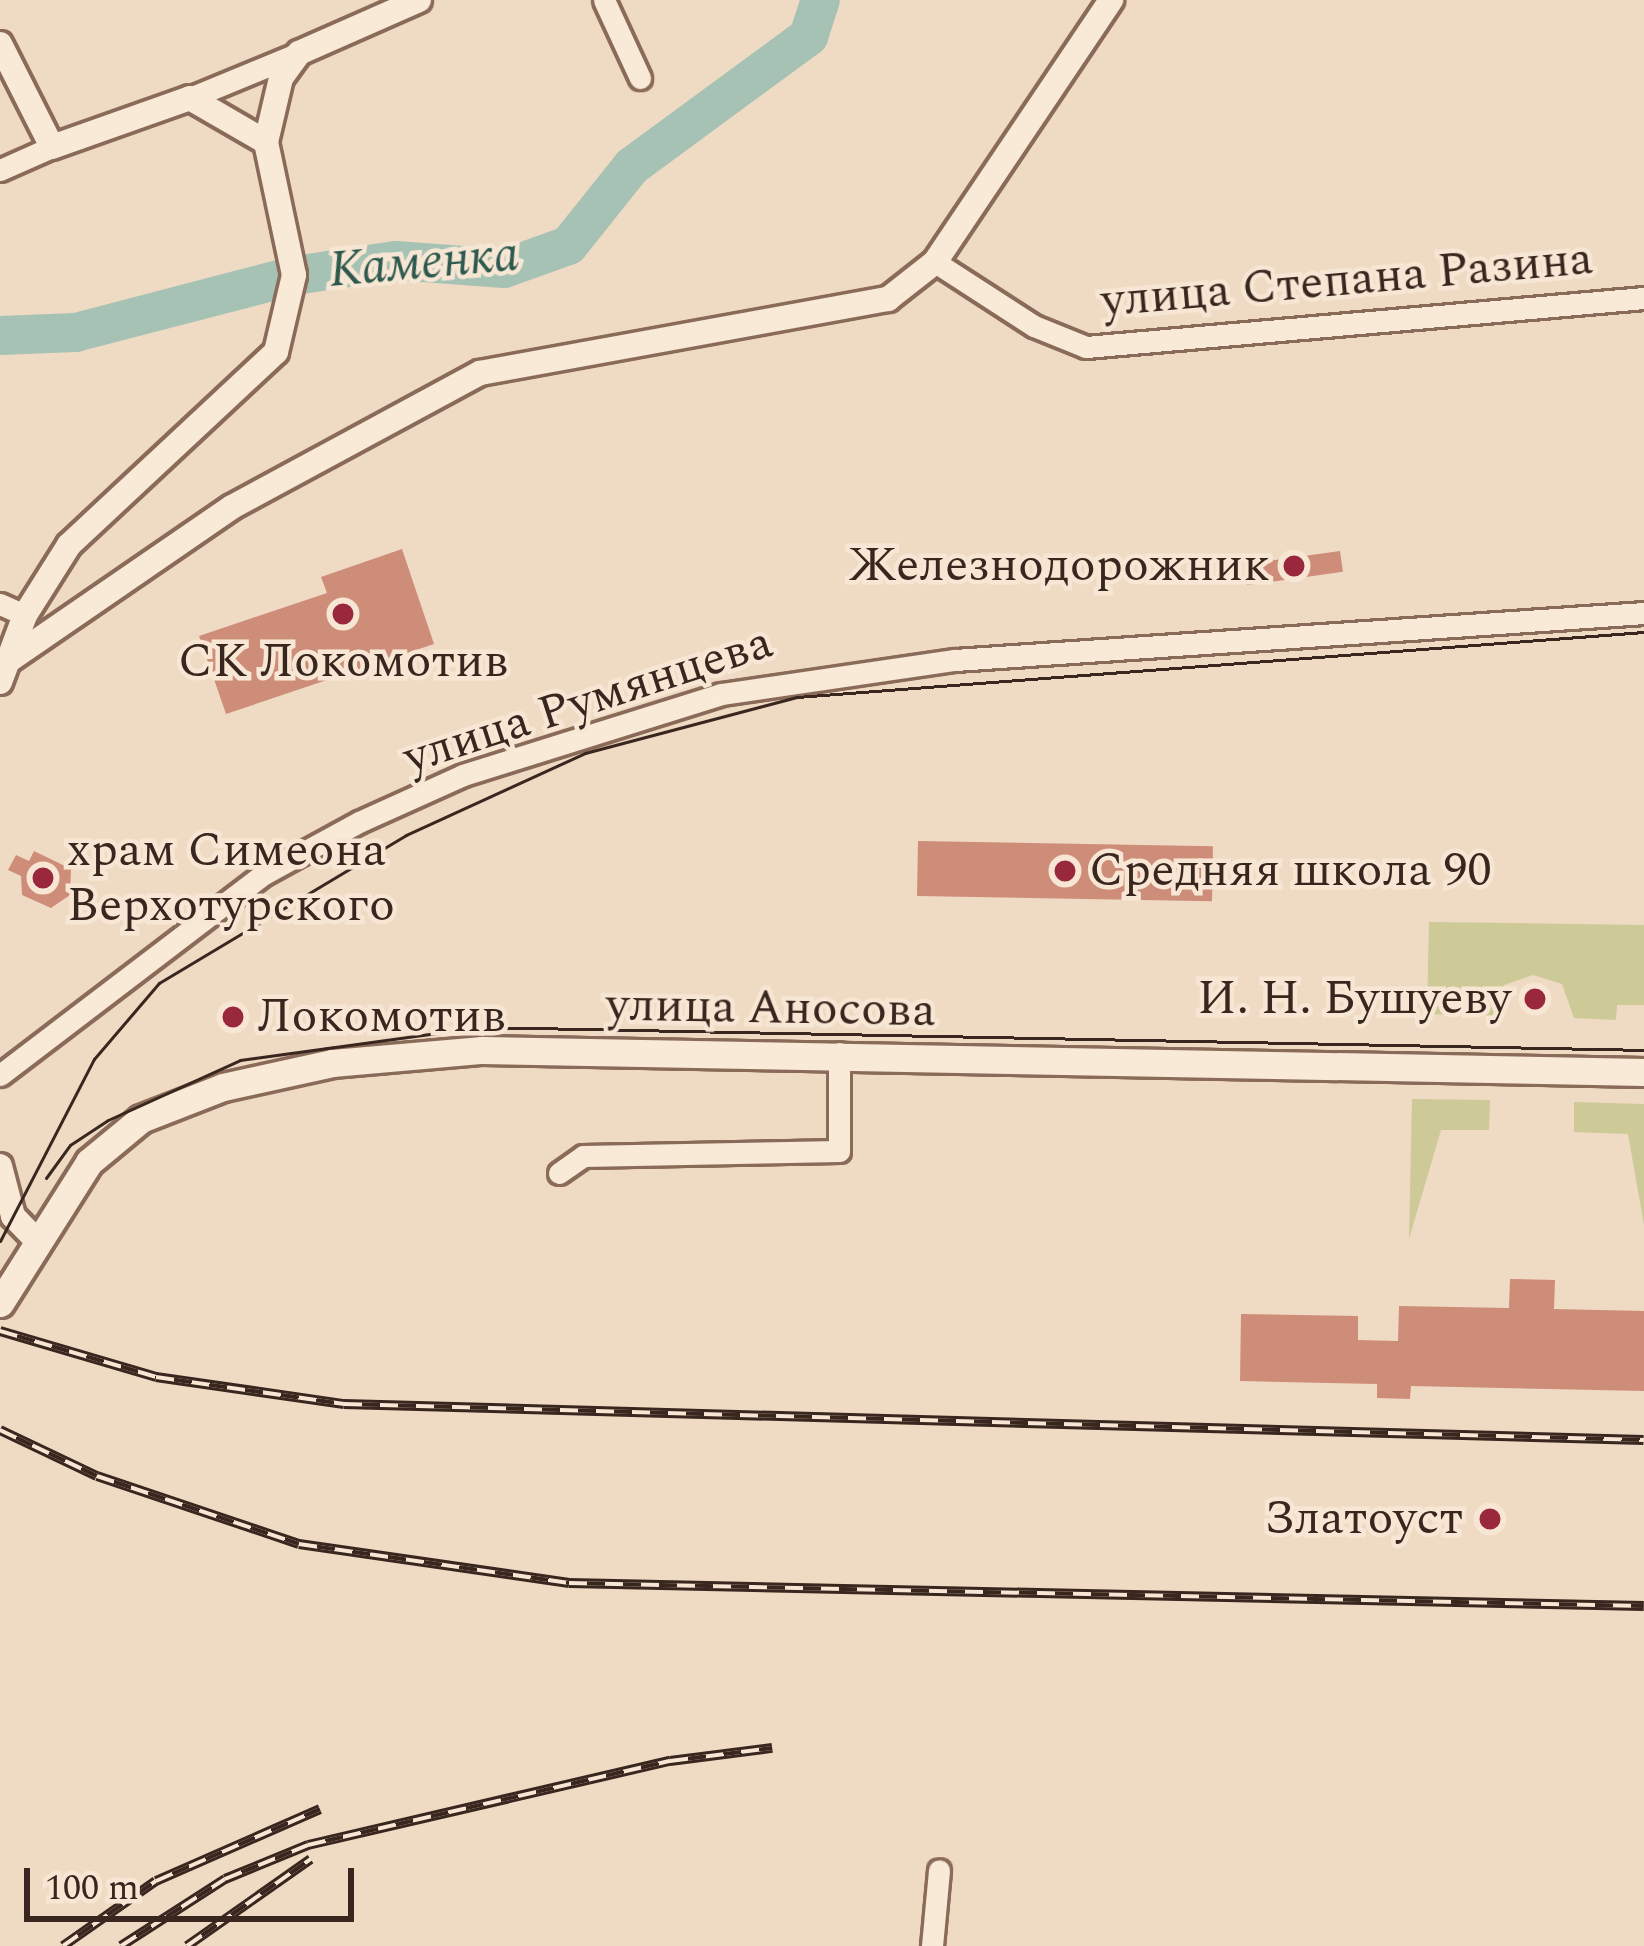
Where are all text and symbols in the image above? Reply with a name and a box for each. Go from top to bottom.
water label: Каменка [326,224,522,302]
street label: улица Степана Разина [1099,230,1595,330]
place label: Железнодорожник [849,537,1270,595]
marker: Железнодорожник [1281,553,1307,579]
marker: СК Локомотив [330,601,356,627]
street label: улица Румянцева [396,613,780,787]
place label: СК Локомотив [178,633,508,691]
place label: храм Симеона Верхотурского [67,821,395,934]
place label: Средняя школа 90 [1089,842,1492,900]
marker: Средняя школа 90 [1052,858,1078,884]
marker: храм Симеона Верхотурского [30,865,56,891]
place label: И. Н. Бушуеву [1197,970,1511,1028]
street label: улица Аносова [606,976,936,1040]
marker: И. Н. Бушуеву [1522,986,1548,1012]
place label: Локомотив [257,988,506,1046]
marker: Локомотив [220,1004,246,1030]
place label: Златоуст [1264,1490,1463,1548]
marker: Златоуст [1474,1503,1506,1535]
scale bar [30,1844,360,1918]
text: 100 m [45,1861,139,1916]

